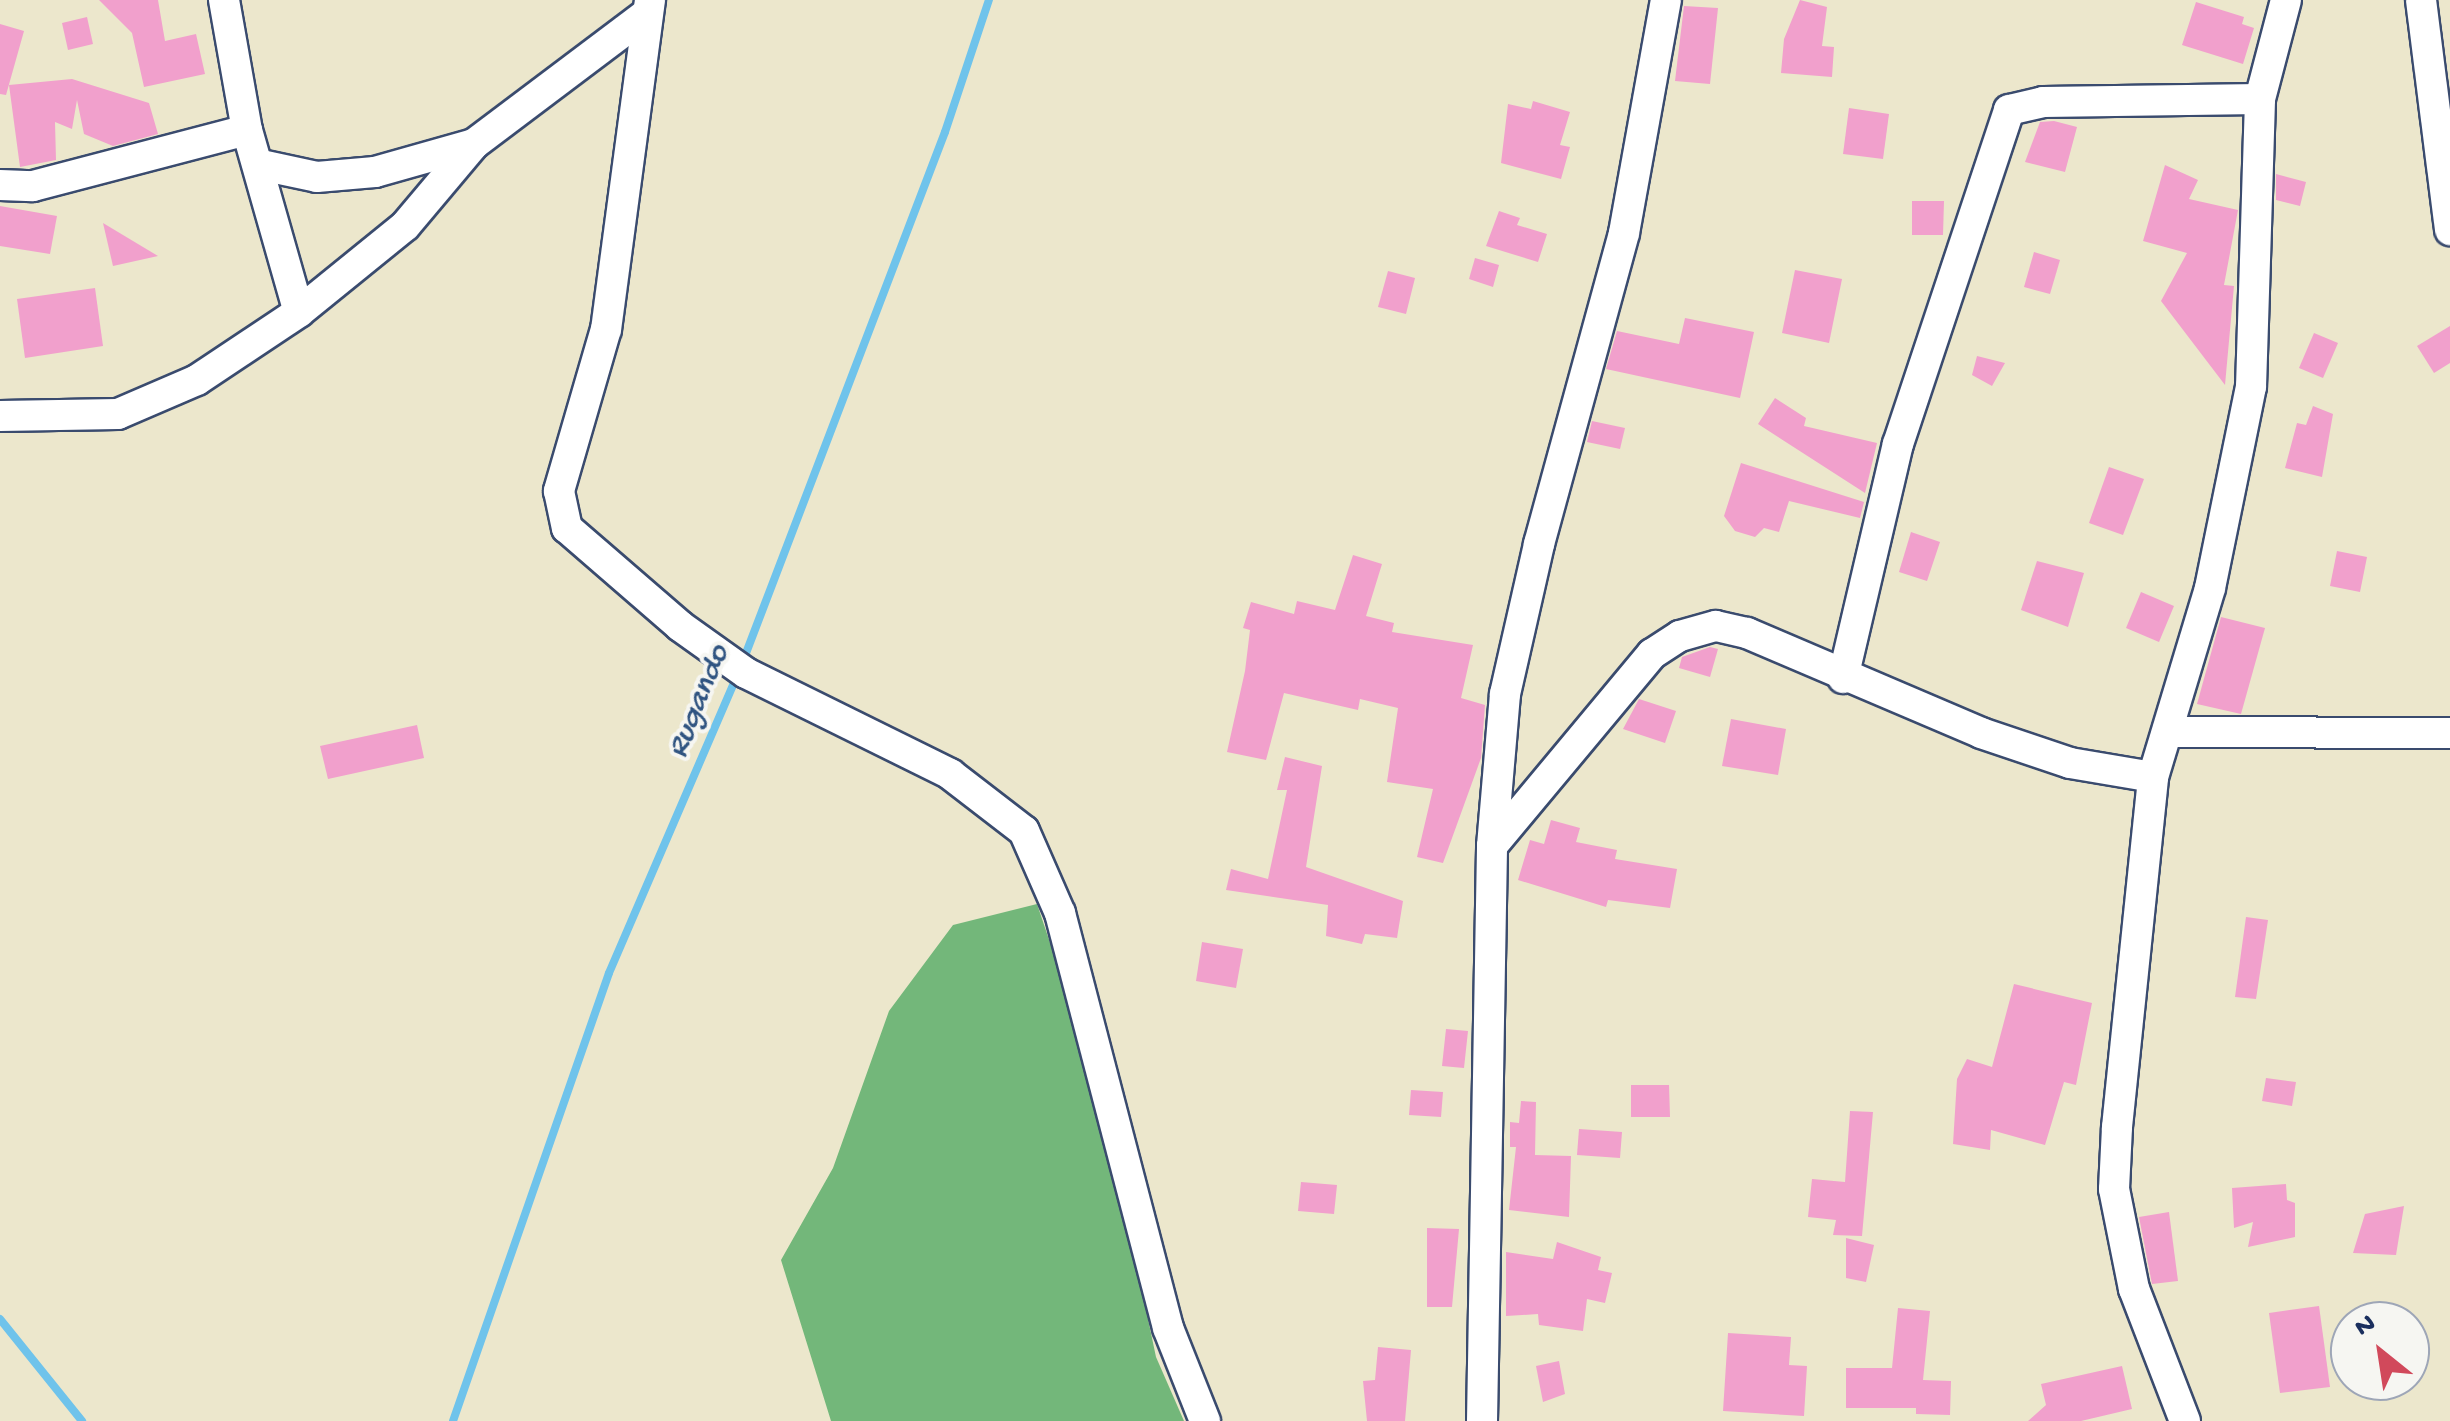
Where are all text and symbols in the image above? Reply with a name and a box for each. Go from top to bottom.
water label: Rugando [660,640,740,764]
north arrow [2330,1301,2430,1401]
text: N [2350,1307,2382,1345]

